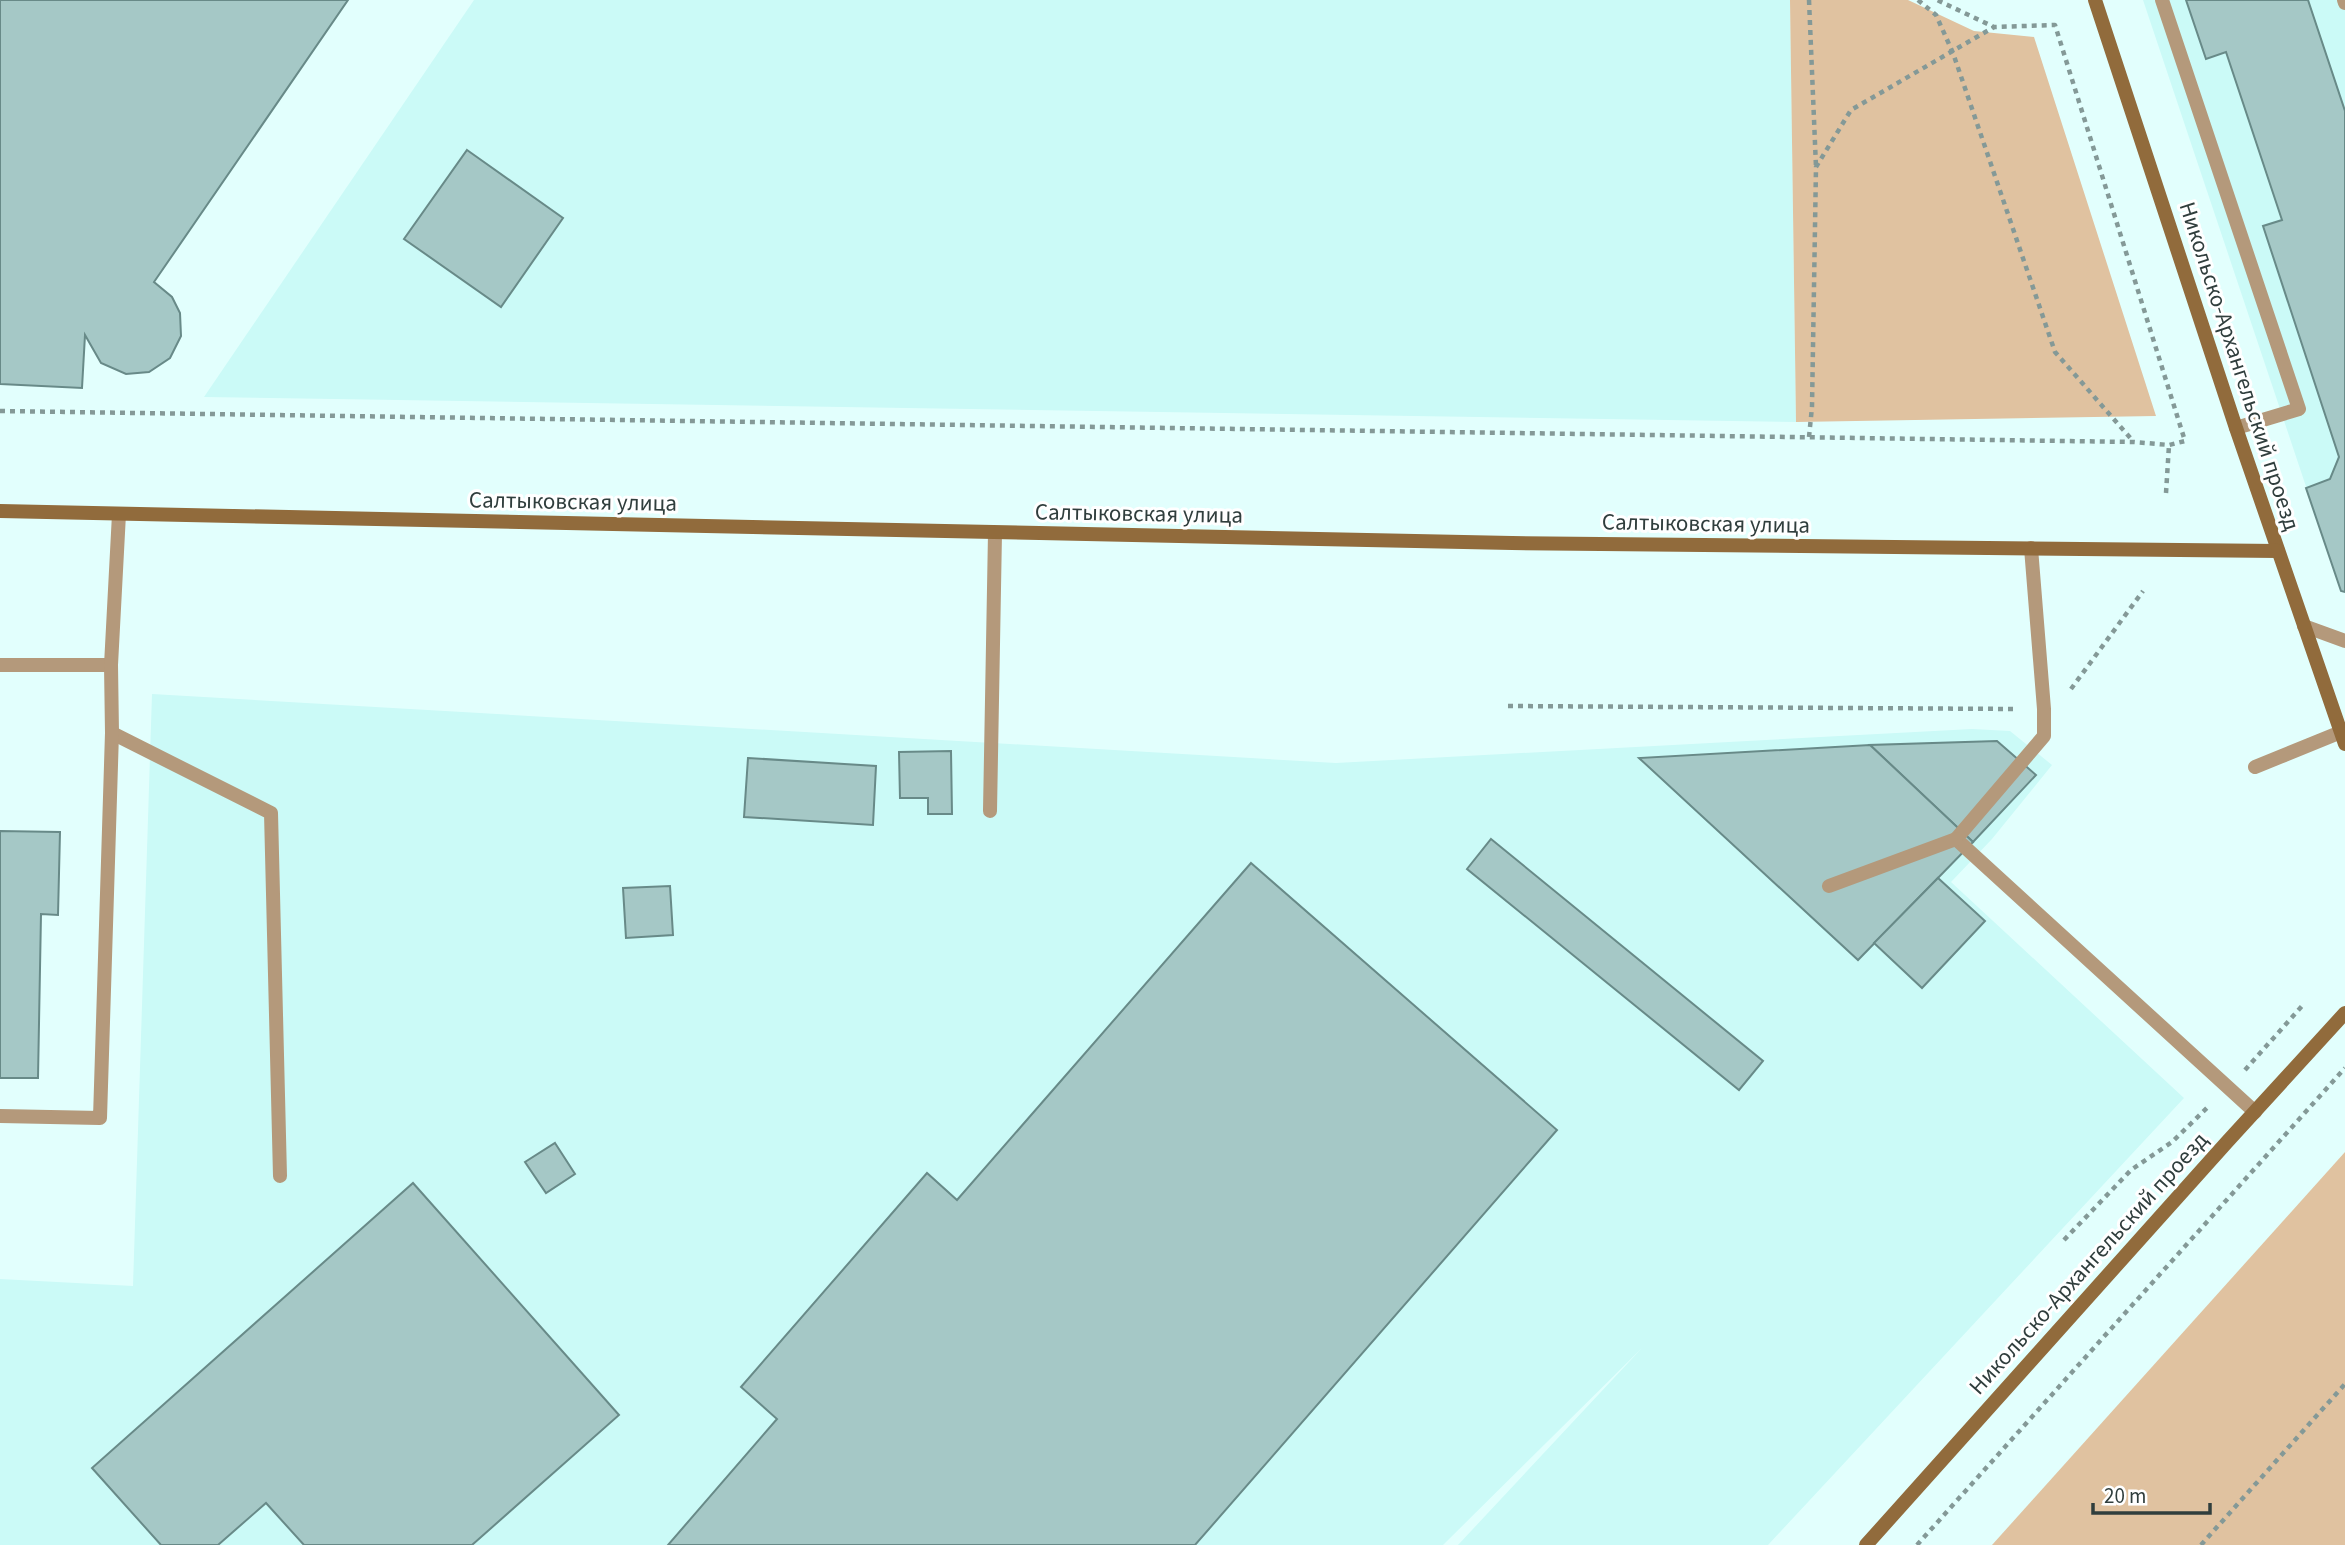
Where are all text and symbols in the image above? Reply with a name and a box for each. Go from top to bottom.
street label: Никольско-Архангельский проезд [2171,198,2308,535]
street label: Салтыковская улица [469,483,677,520]
street label: Салтыковская улица [1035,495,1243,532]
street label: Салтыковская улица [1602,505,1810,542]
street label: Никольско-Архангельский проезд [1961,1125,2216,1402]
scale bar [2093,1472,2210,1516]
text: 20 m [2104,1481,2146,1511]

